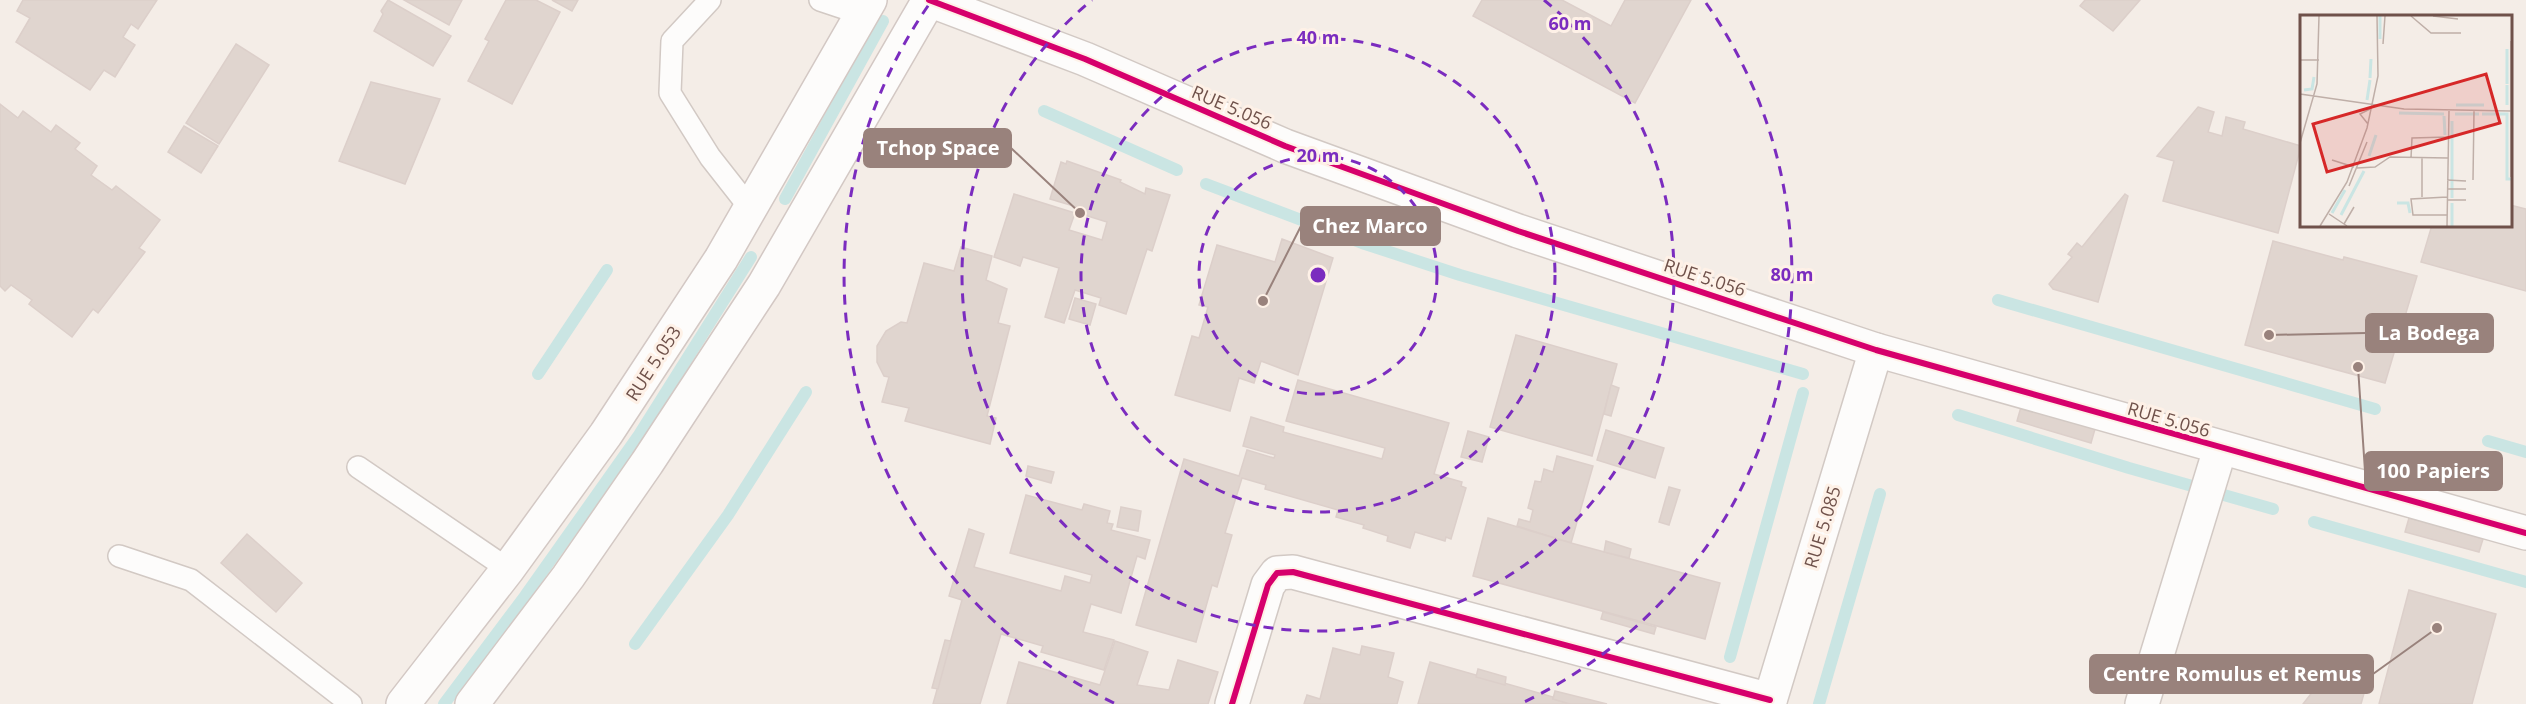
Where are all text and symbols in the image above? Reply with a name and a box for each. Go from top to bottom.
text: 60 m [1549,11,1591,35]
inset map [2300,15,2511,226]
text: 40 m [1297,25,1339,49]
street label: RUE 5.056 [1188,79,1276,135]
callout: Tchop Space [864,129,1011,167]
text: Tchop Space [876,134,1000,161]
text: 20 m [1297,143,1339,167]
callout: Chez Marco [1301,207,1440,245]
text: Chez Marco [1312,212,1428,239]
street label: RUE 5.056 [1661,252,1749,302]
text: 80 m [1771,262,1813,286]
centre of rings [1308,265,1328,285]
callout: La Bodega [2366,314,2493,352]
text: La Bodega [2378,319,2480,346]
street label: RUE 5.053 [620,321,686,405]
street label: RUE 5.056 [2125,396,2213,442]
callout: 100 Papiers [2365,452,2502,490]
text: 100 Papiers [2376,457,2490,484]
street label: RUE 5.085 [1798,483,1846,571]
callout: Centre Romulus et Remus [2090,655,2373,693]
text: Centre Romulus et Remus [2103,660,2361,687]

